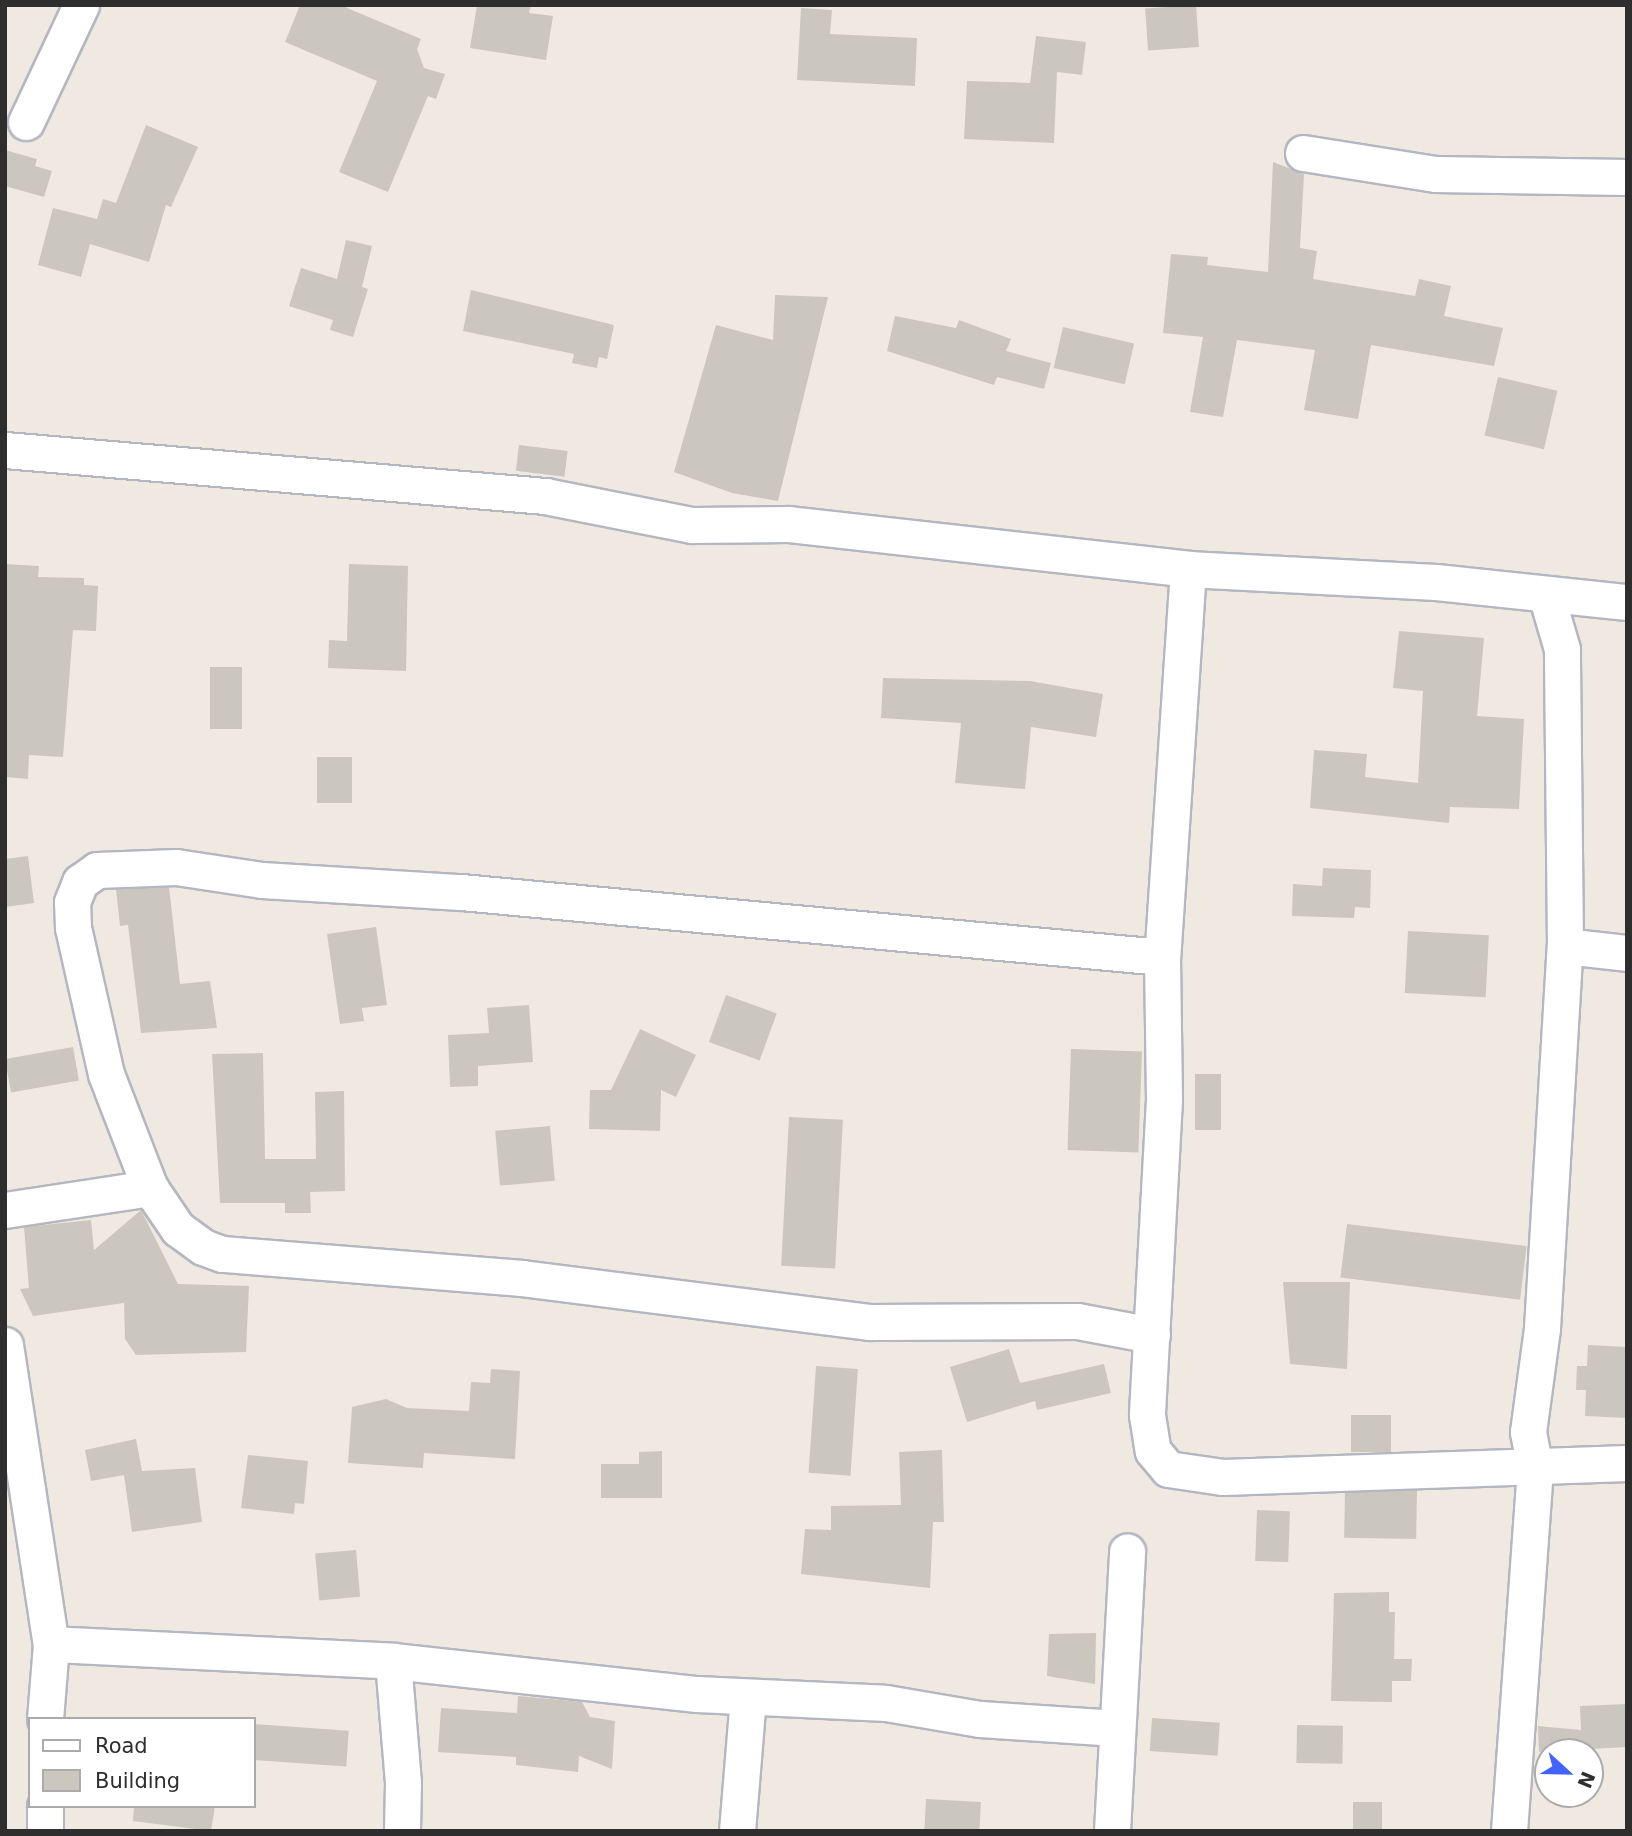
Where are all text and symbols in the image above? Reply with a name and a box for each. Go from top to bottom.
legend [28,1717,256,1808]
text: Road [95,1734,148,1758]
north arrow [1534,1738,1604,1808]
text: Building [95,1769,180,1793]
text: N [1573,1769,1600,1792]

